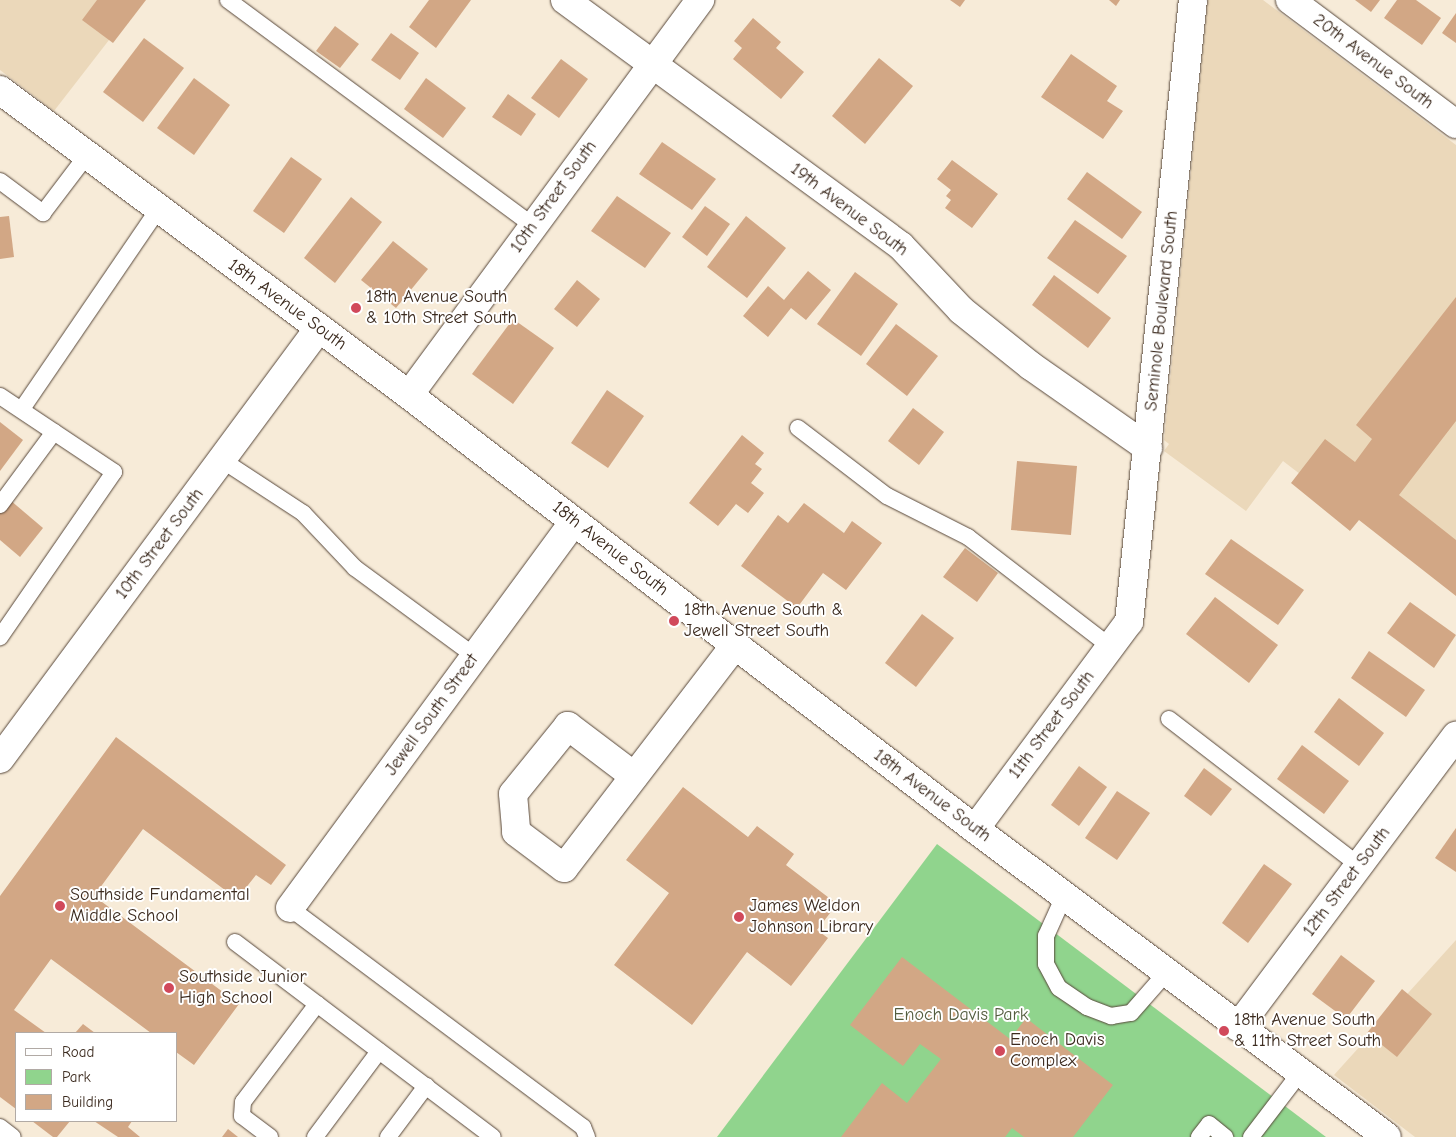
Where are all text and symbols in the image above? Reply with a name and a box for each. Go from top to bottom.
street label: 20th Avenue South [1308,10,1438,114]
street label: 10th Street South [506,137,602,257]
street label: 19th Avenue South [786,159,912,261]
street label: Seminole Boulevard South [1141,210,1183,412]
street label: 18th Avenue South [223,255,351,355]
place label: 18th Avenue South & 10th Street South [366,287,517,330]
marker: 18th Avenue South & 10th Street South [350,302,362,314]
street label: 10th Street South [111,484,209,604]
street label: 18th Avenue South [548,497,672,601]
place label: 18th Avenue South & Jewell Street South [684,600,843,642]
marker: 18th Avenue South & Jewell Street South [668,615,680,627]
street label: Jewell South Street [381,650,483,780]
street label: 11th Street South [1004,667,1100,783]
street label: 18th Avenue South [869,745,995,847]
street label: 12th Street South [1299,823,1395,941]
place label: Southside Fundamental Middle School [70,885,250,928]
place label: James Weldon Johnson Library [749,896,873,939]
marker: Southside Fundamental Middle School [54,900,66,912]
marker: James Weldon Johnson Library [733,911,745,923]
place label: Southside Junior High School [179,967,307,1010]
marker: Southside Junior High School [163,982,175,994]
park label: Enoch Davis Park [894,1004,1028,1026]
place label: 18th Avenue South & 11th Street South [1234,1010,1381,1052]
marker: 18th Avenue South & 11th Street South [1218,1025,1230,1037]
place label: Enoch Davis Complex [1010,1030,1104,1072]
legend [15,1032,178,1122]
text: Road [62,1043,94,1061]
marker: Enoch Davis Complex [994,1045,1006,1057]
text: Park [62,1068,91,1086]
text: Building [62,1093,113,1111]

